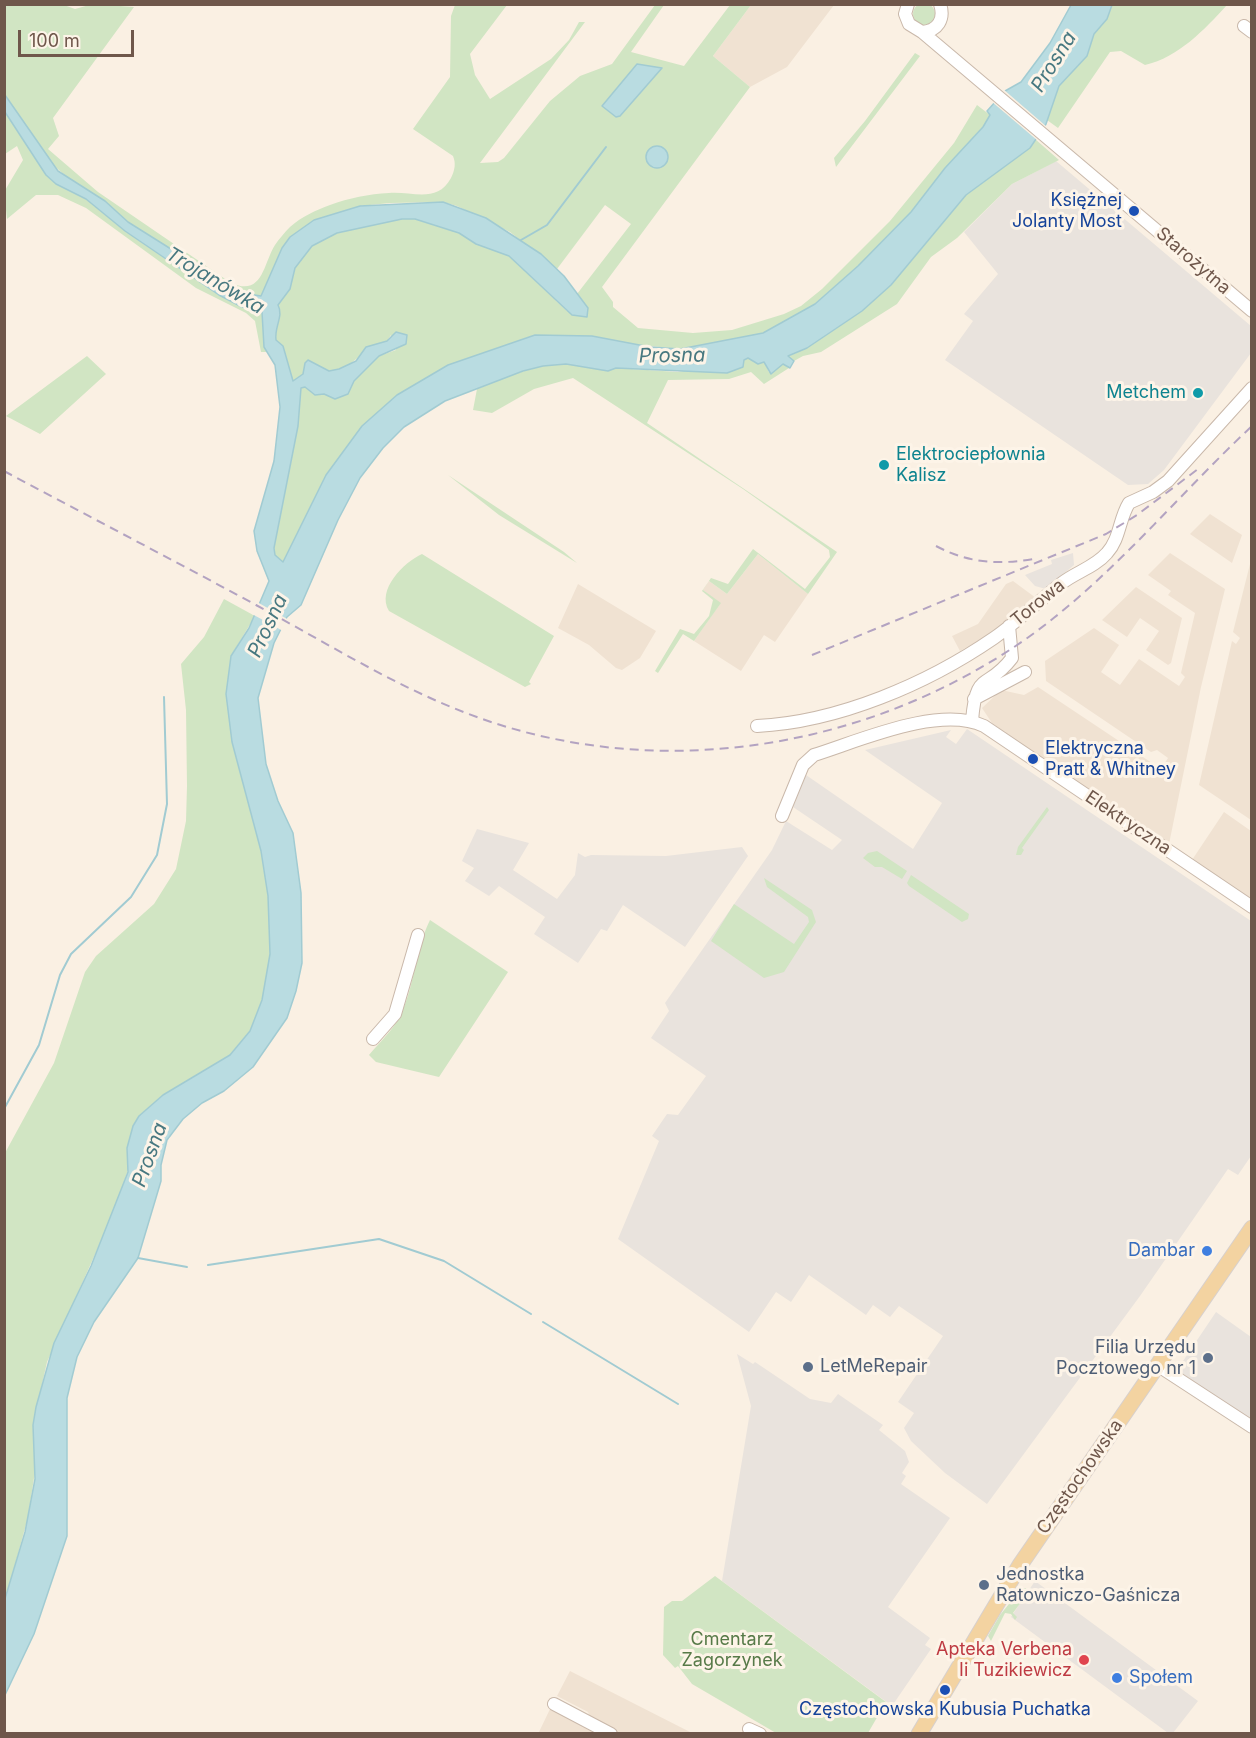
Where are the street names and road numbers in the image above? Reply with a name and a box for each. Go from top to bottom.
street label: Starożytna [1151,223,1235,299]
street label: Torowa [1007,575,1069,631]
street label: Elektryczna [1081,786,1175,860]
street label: Częstochowska [1032,1416,1128,1538]

